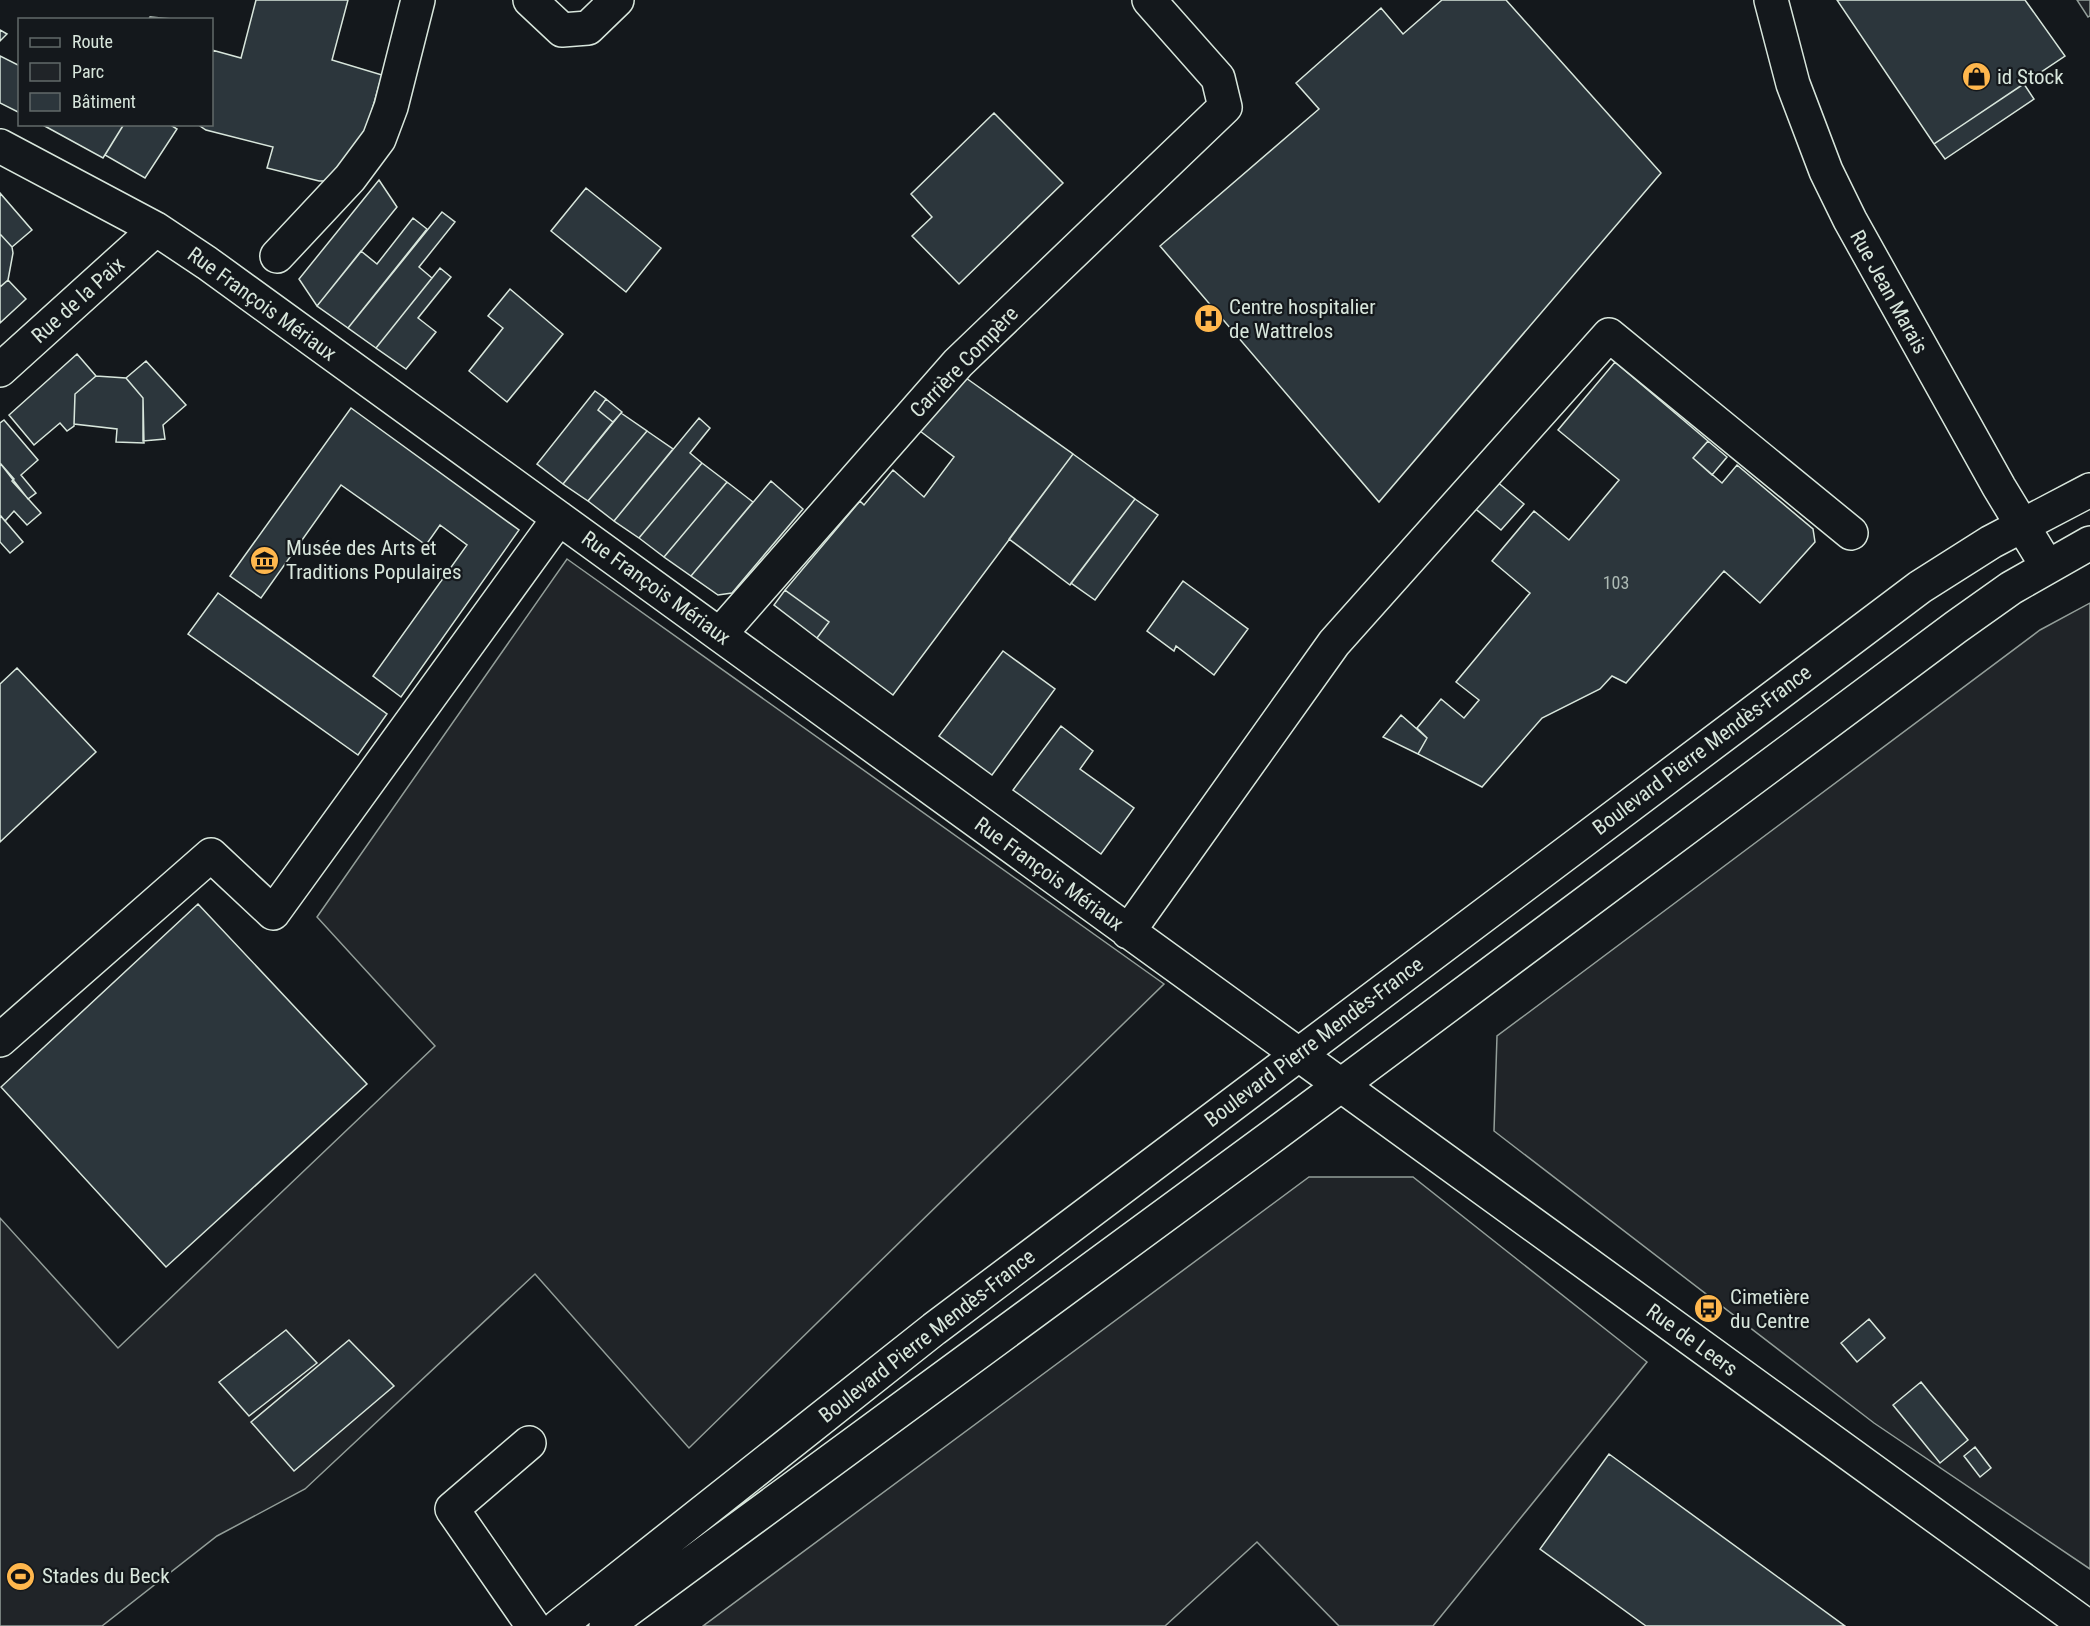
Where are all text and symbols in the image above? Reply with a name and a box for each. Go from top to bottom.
legend [18,18,213,126]
text: Route [72,31,113,52]
text: Parc [72,61,104,82]
shop icon: id Stock [1960,61,1992,93]
place label: id Stock [1997,65,2064,89]
text: Bâtiment [72,91,136,112]
street label: Rue Jean Marais [1845,226,1933,358]
street label: Rue François Mériaux [183,242,341,366]
street label: Rue de la Paix [27,252,129,348]
place label: Centre hospitalier de Wattrelos [1229,295,1376,343]
street label: Carrière Compère [905,301,1023,422]
hospital icon: Centre hospitalier de Wattrelos [1192,303,1224,335]
street label: Rue François Mériaux [577,526,735,650]
place label: Musée des Arts et Traditions Populaires [286,536,461,584]
museum icon: Musée des Arts et Traditions Populaires [249,544,281,576]
house number: 103 [1603,572,1629,593]
street label: Boulevard Pierre Mendès-France [1588,660,1816,840]
street label: Rue François Mériaux [970,812,1128,936]
street label: Boulevard Pierre Mendès-France [1200,952,1428,1132]
street label: Boulevard Pierre Mendès-France [814,1244,1040,1428]
place label: Cimetière du Centre [1730,1285,1810,1333]
bus stop icon: Cimetière du Centre [1693,1293,1725,1325]
street label: Rue de Leers [1642,1299,1742,1381]
sports icon: Stades du Beck [5,1560,37,1592]
place label: Stades du Beck [42,1564,170,1588]

